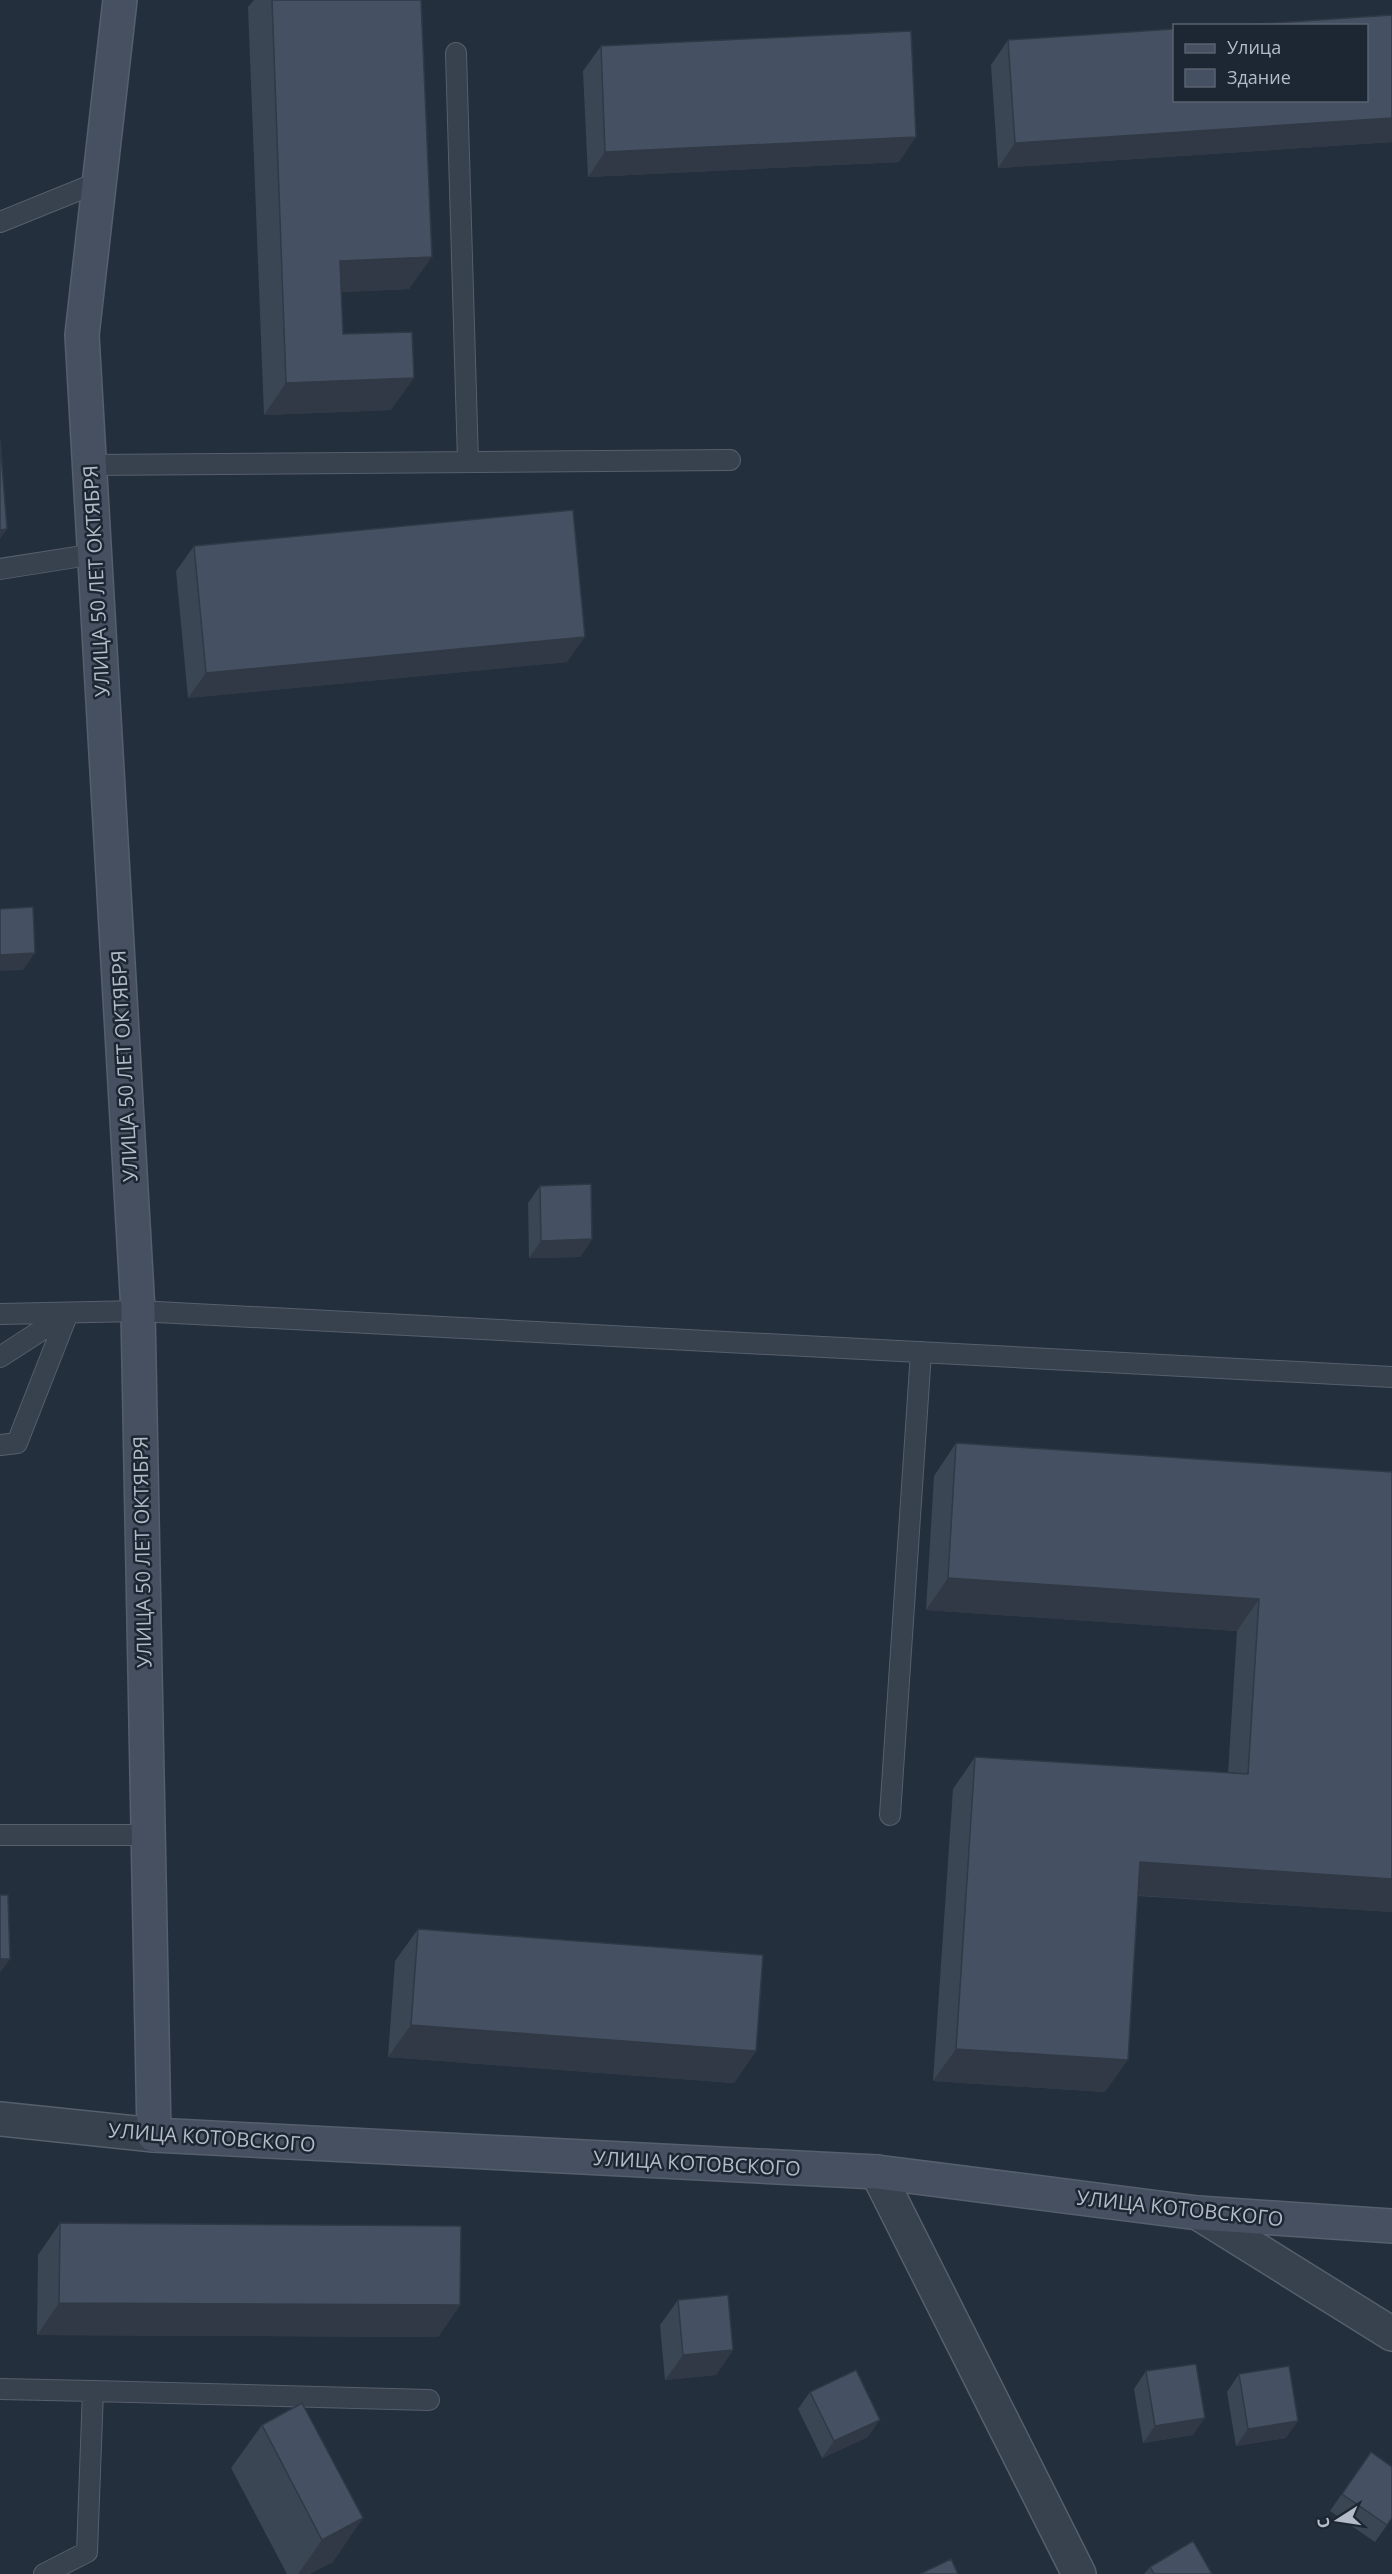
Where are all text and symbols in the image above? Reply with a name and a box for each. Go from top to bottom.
legend [1173,24,1368,102]
text: Улица [1227,35,1281,59]
text: Здание [1227,65,1291,89]
street label: УЛИЦА 50 ЛЕТ ОКТЯБРЯ [76,464,116,698]
street label: УЛИЦА 50 ЛЕТ ОКТЯБРЯ [104,949,144,1183]
street label: УЛИЦА 50 ЛЕТ ОКТЯБРЯ [126,1436,158,1668]
street label: УЛИЦА КОТОВСКОГО [107,2116,317,2158]
street label: УЛИЦА КОТОВСКОГО [593,2144,801,2182]
street label: УЛИЦА КОТОВСКОГО [1075,2184,1285,2232]
north arrow [1308,2490,1368,2550]
text: С [1312,2516,1335,2530]

